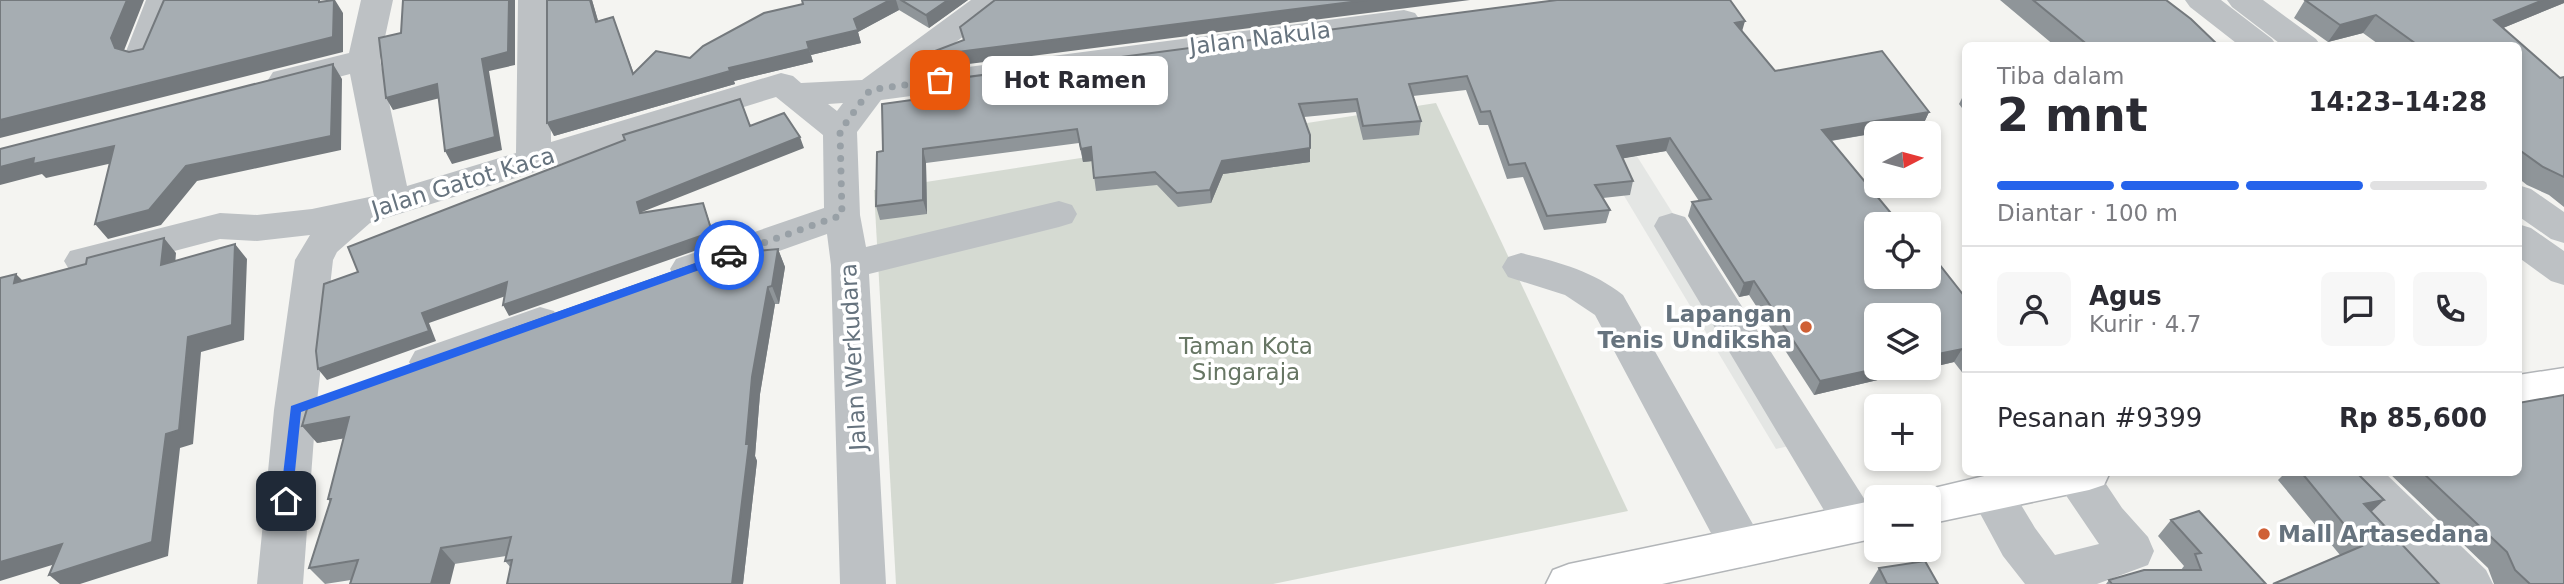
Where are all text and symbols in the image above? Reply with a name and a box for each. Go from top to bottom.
street label: Jalan Nakula [1186,16,1332,60]
pin [910,50,970,110]
callout: Hot Ramen [982,56,1168,104]
icon: bag [921,61,959,99]
text: Tiba dalam [1997,63,2124,89]
text: Hot Ramen [1003,67,1147,93]
text: 14:23–14:28 [2308,87,2487,117]
text: 2 mnt [1997,88,2148,142]
north arrow [1864,121,1941,198]
map controls [1864,121,1941,562]
street label: Jalan Gatot Kaca [366,142,558,223]
text: Diantar · 100 m [1997,200,2178,226]
button: locate [1864,212,1941,289]
courier [694,220,764,290]
icon: car [710,236,748,274]
street label: Jalan Werkudara [835,263,871,453]
button: person [1997,272,2071,346]
button: chat [2321,272,2395,346]
button: phone [2413,272,2487,346]
text: Agus [2089,281,2162,311]
place label: Lapangan Tenis Undiksha [1598,301,1792,353]
button: layers [1864,303,1941,380]
text: Kurir · 4.7 [2089,311,2201,337]
marker: Lapangan Tenis Undiksha [1798,319,1814,335]
park label: Taman Kota Singaraja [1178,333,1313,385]
button: + [1864,394,1941,471]
text: Pesanan #9399 [1997,403,2202,433]
text: Rp 85,600 [2339,403,2487,433]
pin [256,471,316,531]
icon: home [267,482,305,520]
button: − [1864,485,1941,562]
place label: Mall Artasedana [2278,521,2489,547]
marker: Mall Artasedana [2256,526,2272,542]

